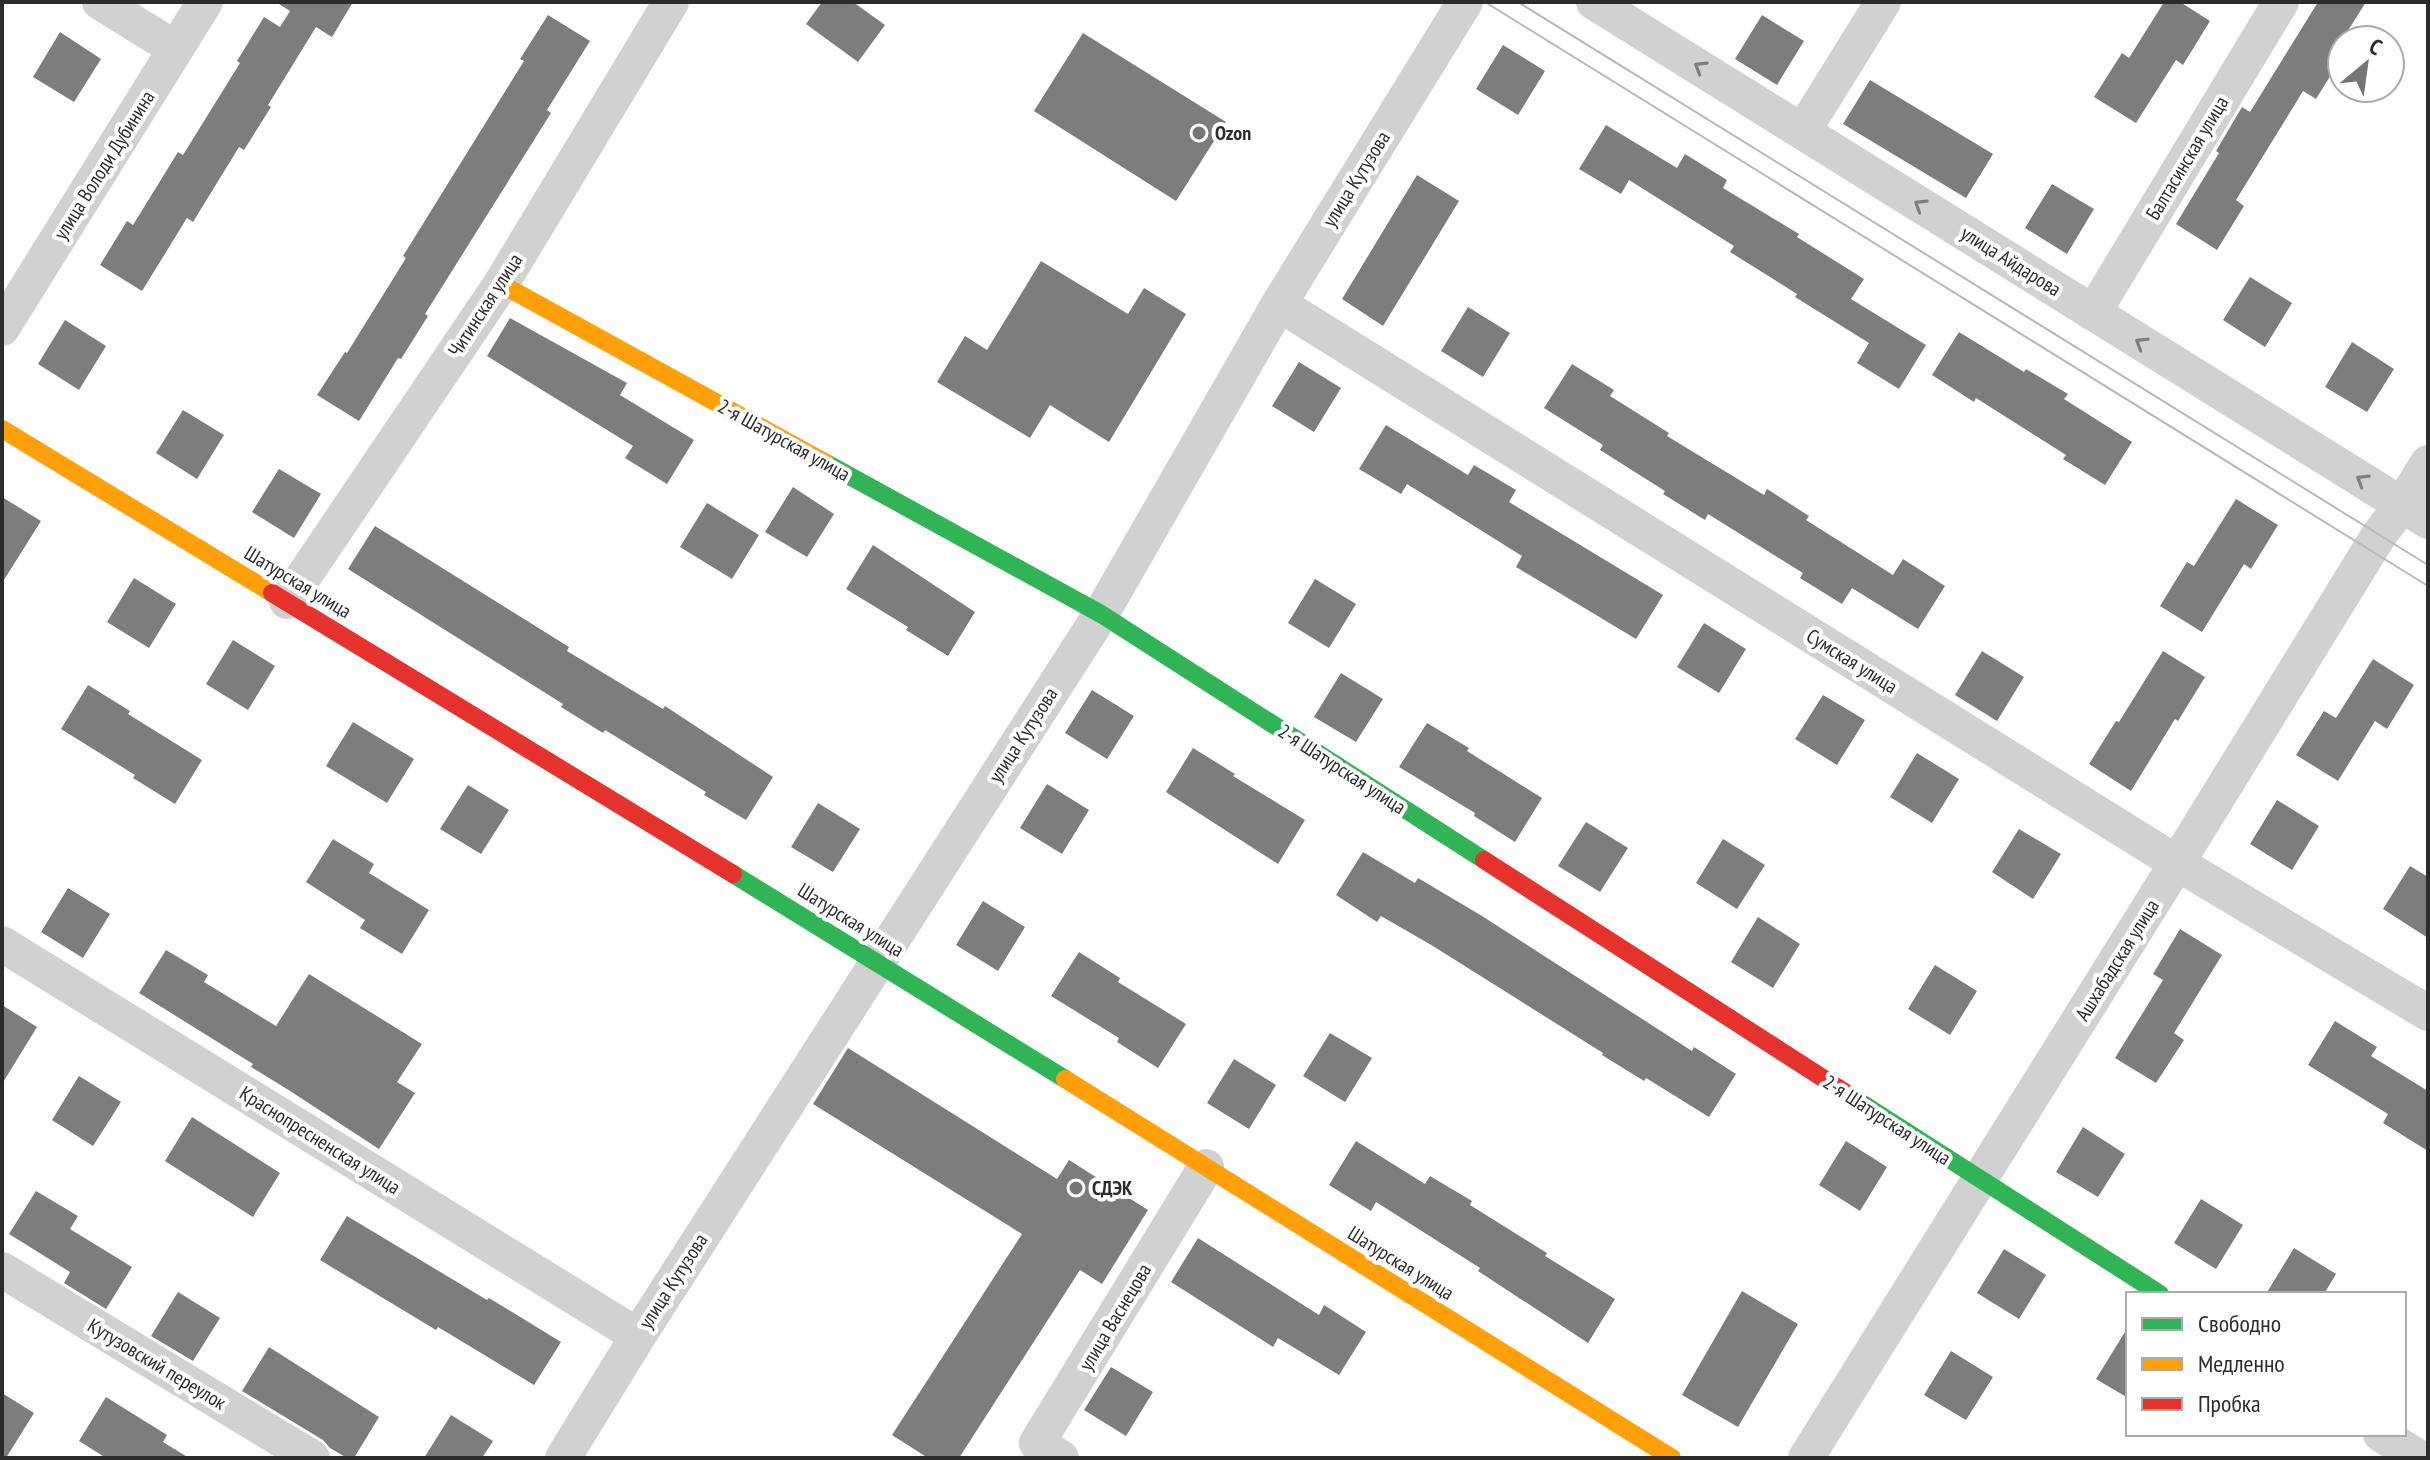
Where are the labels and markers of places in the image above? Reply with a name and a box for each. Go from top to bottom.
place label: Ozon [1215,120,1251,146]
marker: Ozon [1190,124,1208,142]
place label: СДЭК [1092,1175,1133,1201]
marker: СДЭК [1067,1179,1085,1197]

